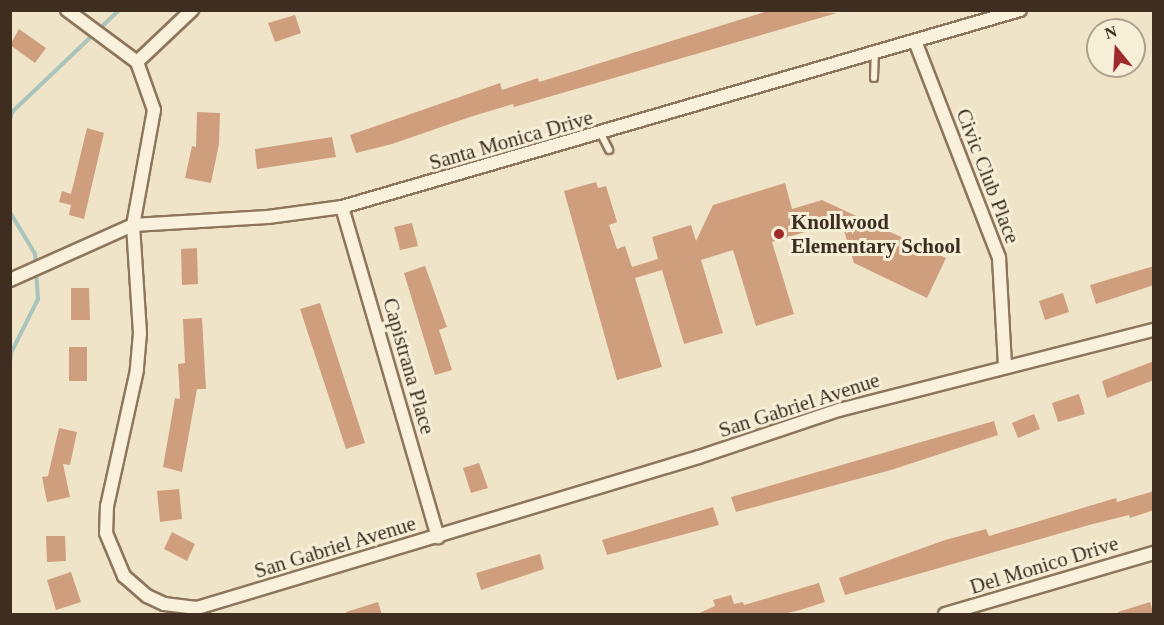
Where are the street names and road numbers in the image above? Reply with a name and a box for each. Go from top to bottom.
street label: Santa Monica Drive [426,105,596,175]
street label: Civic Club Place [951,105,1025,247]
street label: Capistrana Place [378,295,440,437]
street label: San Gabriel Avenue [715,367,883,443]
street label: San Gabriel Avenue [251,510,419,584]
street label: Del Monico Drive [967,530,1121,600]

